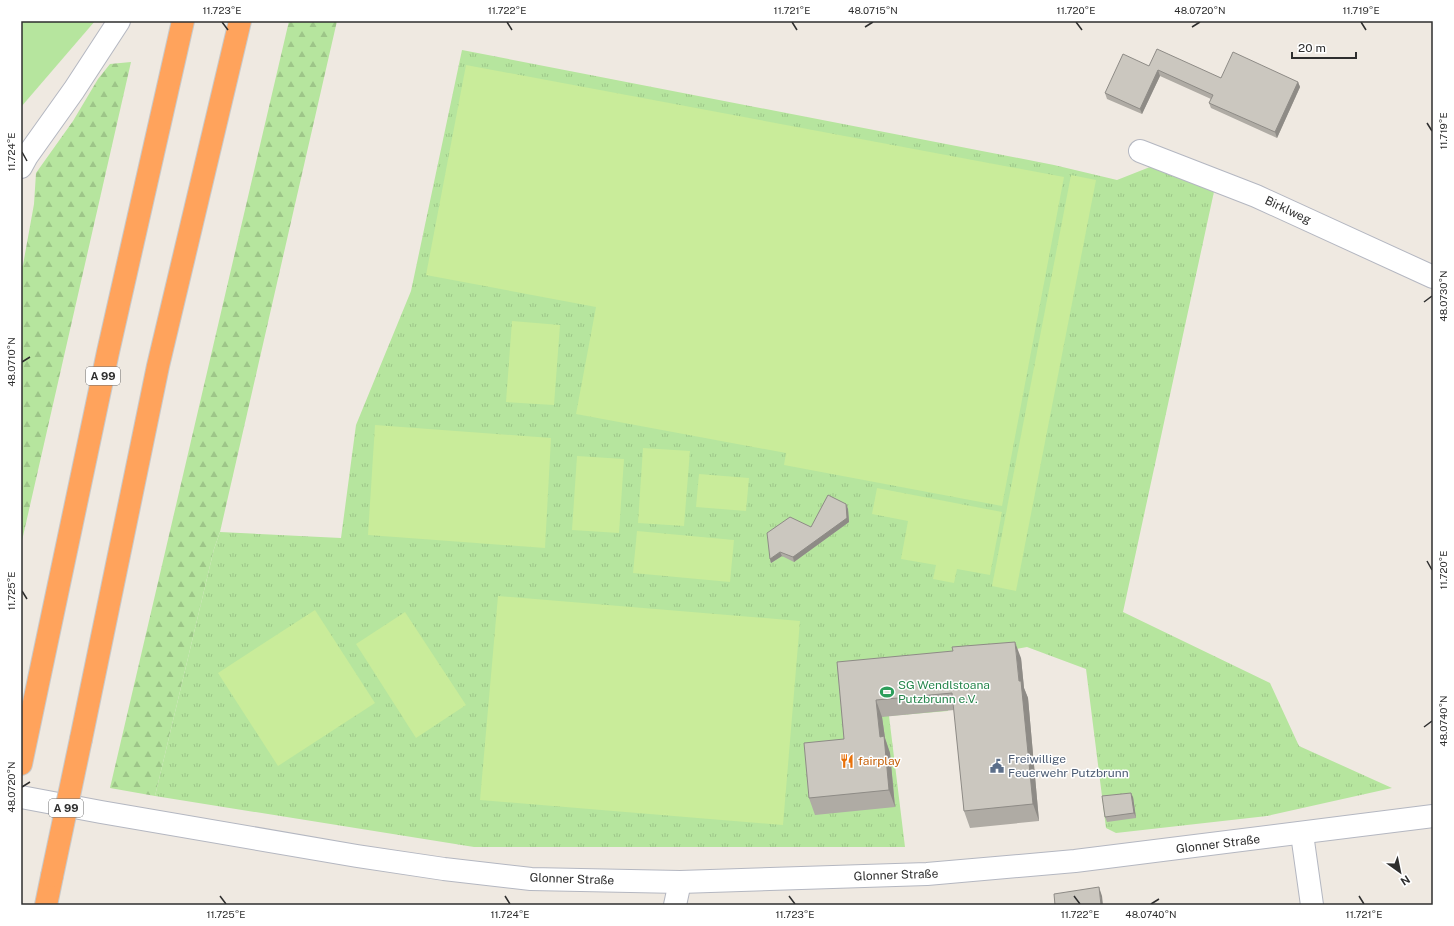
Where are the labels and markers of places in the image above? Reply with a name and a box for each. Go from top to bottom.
place label: SG Wendlstoana Putzbrunn e.V. [898,678,990,706]
sports icon: SG Wendlstoana Putzbrunn e.V. [879,684,895,700]
place label: Freiwillige Feuerwehr Putzbrunn [1008,752,1129,780]
restaurant icon: fairplay [839,753,855,769]
place label: fairplay [858,754,901,768]
public building icon: Freiwillige Feuerwehr Putzbrunn [989,758,1005,774]

